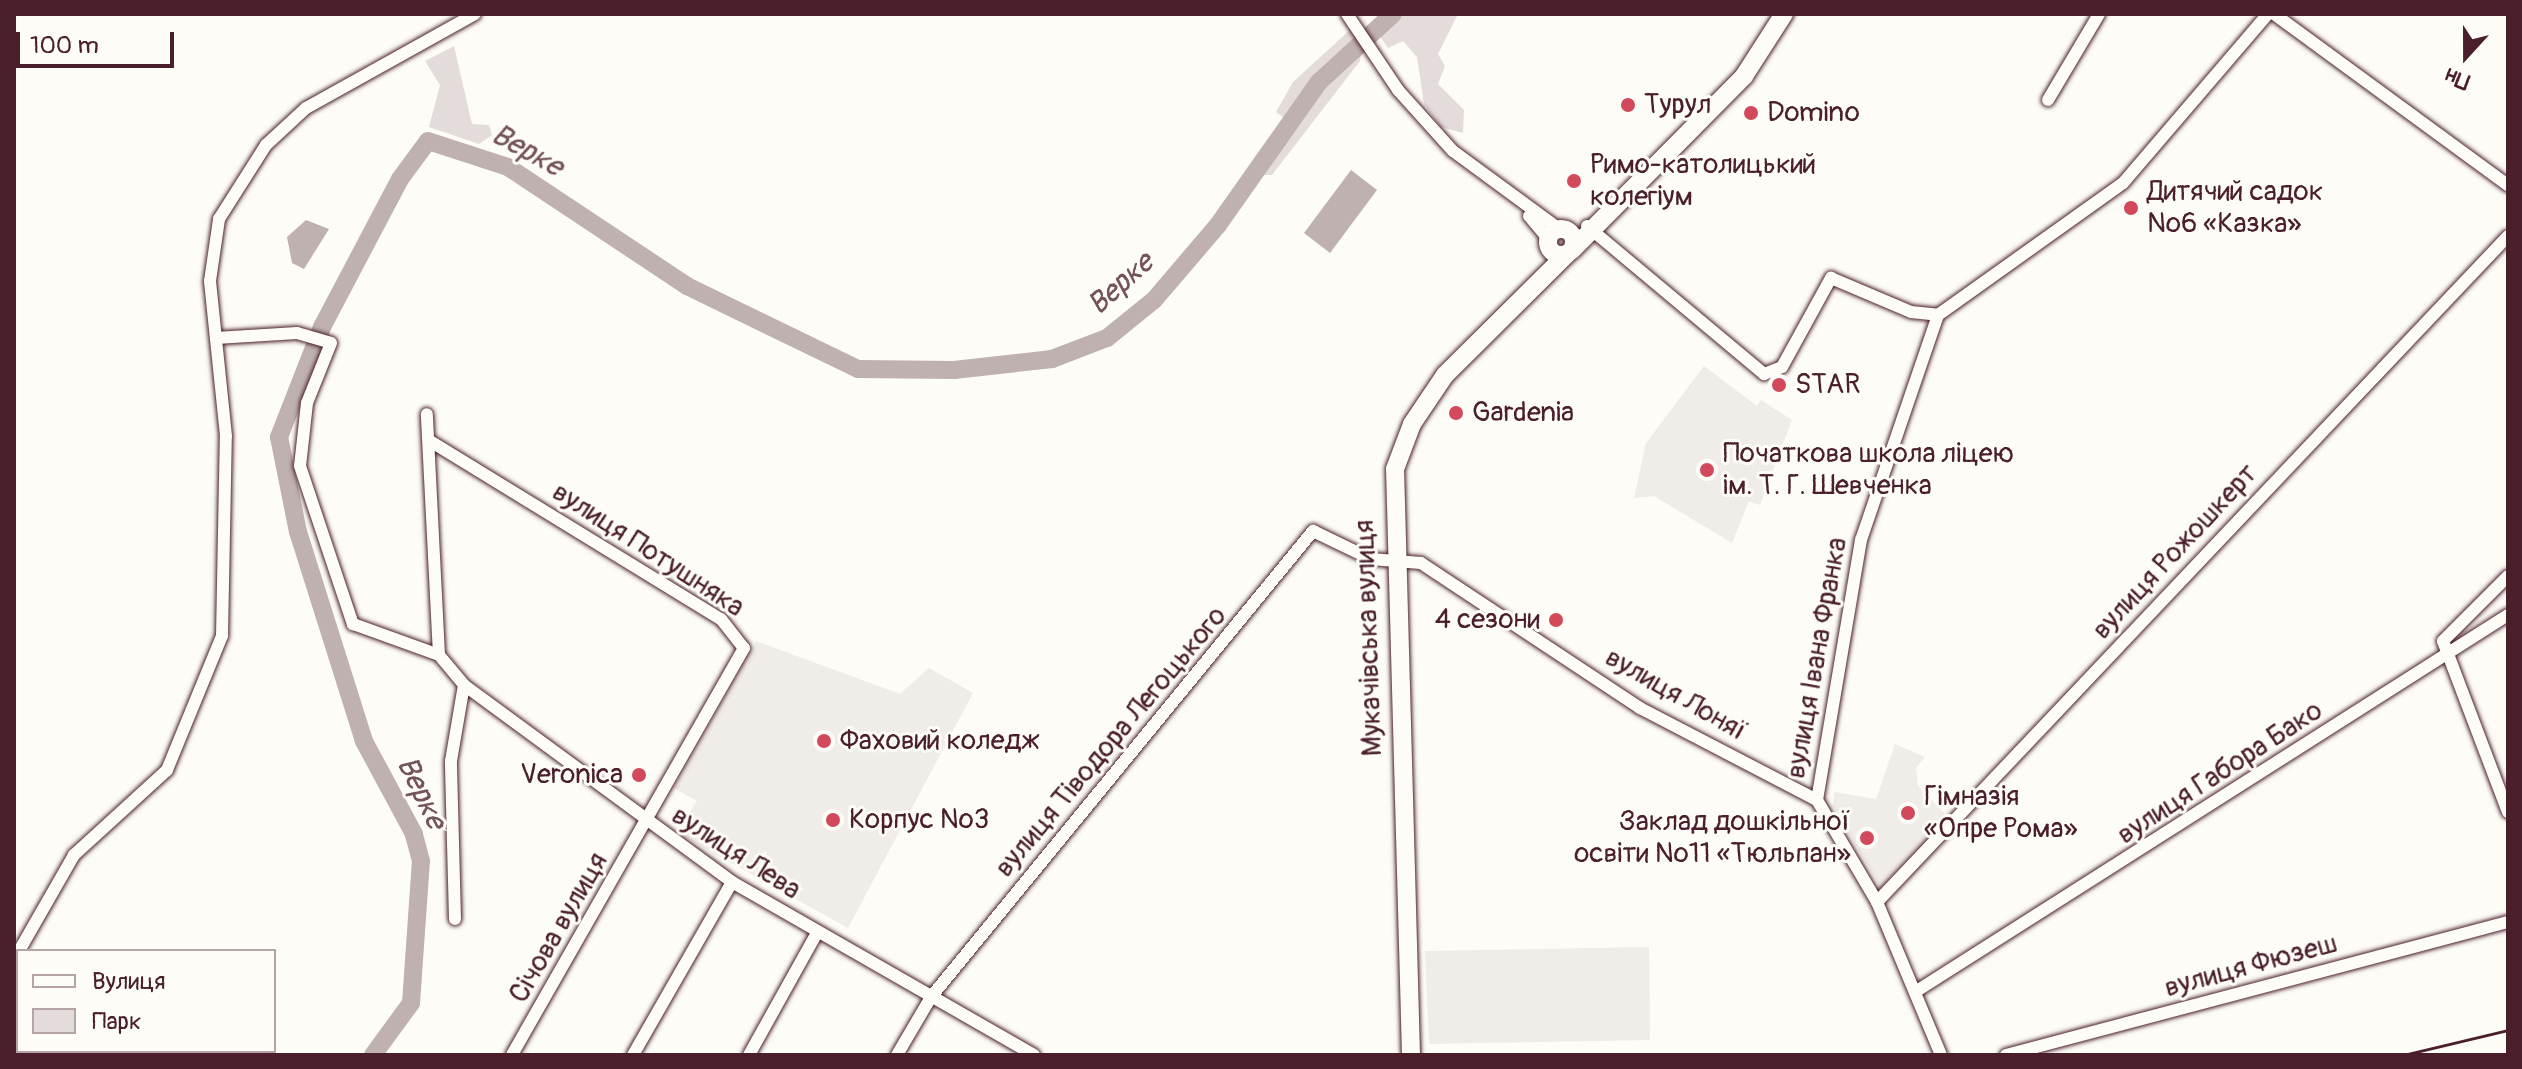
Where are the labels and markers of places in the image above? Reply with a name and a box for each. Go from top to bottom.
place label: Турул [1644,88,1711,122]
marker: Турул [1619,96,1637,114]
place label: Domino [1767,96,1860,130]
marker: Domino [1742,104,1760,122]
place label: Римо-католицький колегіум [1590,148,1816,214]
marker: Римо-католицький колегіум [1565,172,1583,190]
place label: Дитячий садок №6 «Казка» [2147,175,2323,241]
marker: Дитячий садок №6 «Казка» [2122,199,2140,217]
place label: STAR [1795,368,1860,402]
marker: STAR [1770,376,1788,394]
place label: Gardenia [1472,396,1574,430]
marker: Gardenia [1447,404,1465,422]
place label: Початкова школа ліцею ім. Т. Г. Шевченка [1723,437,2014,503]
marker: Початкова школа ліцею ім. Т. Г. Шевченка [1698,461,1716,479]
place label: 4 сезони [1435,603,1540,637]
marker: 4 сезони [1547,611,1565,629]
place label: Фаховий коледж [840,724,1039,758]
marker: Фаховий коледж [815,732,833,750]
place label: Veronica [520,758,623,792]
marker: Veronica [630,766,648,784]
place label: Гімназія «Опре Рома» [1924,780,2078,846]
place label: Корпус №3 [849,803,989,837]
marker: Гімназія «Опре Рома» [1899,804,1917,822]
place label: Заклад дошкільної освіти №11 «Тюльпан» [1574,805,1851,871]
marker: Корпус №3 [824,811,842,829]
marker: Заклад дошкільної освіти №11 «Тюльпан» [1858,829,1876,847]

